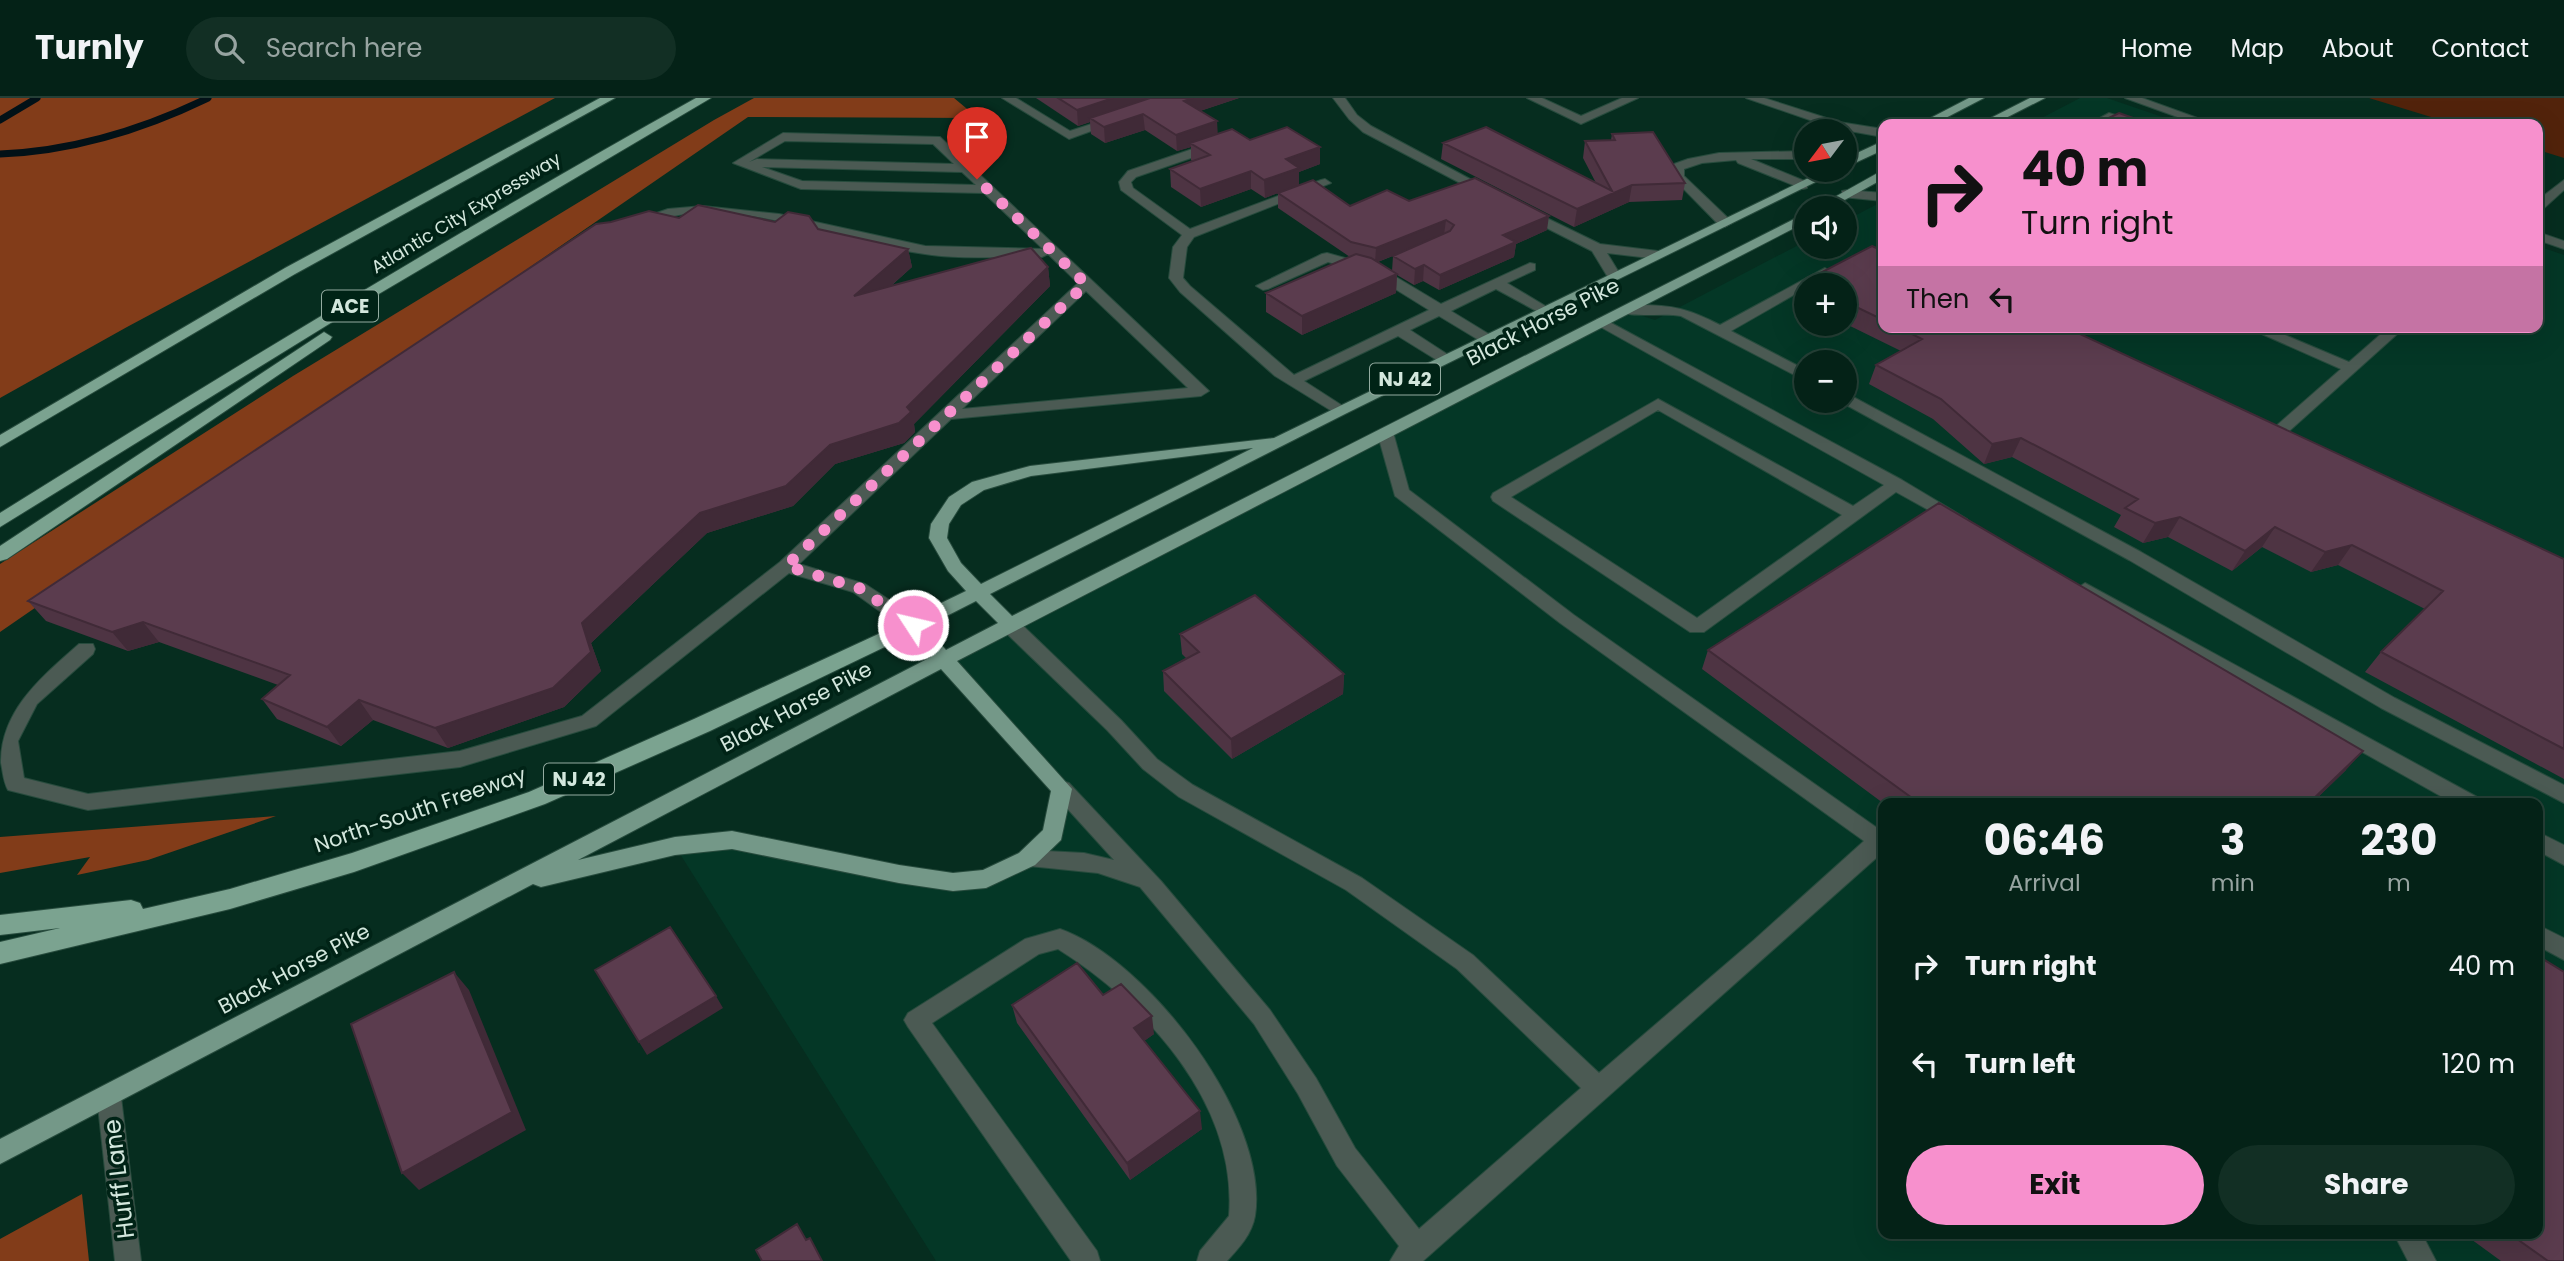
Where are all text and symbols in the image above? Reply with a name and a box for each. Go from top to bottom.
search box [186,17,676,80]
text: Turnly [35,24,144,71]
icon: search [210,29,248,67]
text: Search here [266,30,422,66]
text: Home [2121,32,2193,65]
text: Map [2231,32,2284,65]
text: About [2322,32,2393,65]
text: Contact [2431,32,2529,65]
pin [947,107,1007,179]
icon: arrive [958,118,996,156]
north arrow [1794,119,1857,182]
map controls [1794,119,1857,413]
text: 40 m [2021,135,2148,203]
street label: Atlantic City Expressway [366,146,565,279]
icon: right [1906,147,1997,238]
button: sound [1794,196,1857,259]
text: Turn right [2021,200,2173,245]
street label: Black Horse Pike [1461,271,1624,373]
button: + [1794,273,1857,336]
icon: left [1983,280,2021,318]
text: Then [1906,281,1969,317]
road number: ACE [322,290,378,322]
button: − [1794,350,1857,413]
road number: NJ 42 [1370,364,1440,394]
position arrow [876,588,950,662]
street label: Black Horse Pike [715,654,877,759]
street label: North-South Freeway [310,760,530,859]
road number: NJ 42 [544,764,614,794]
text: 06:46 [1984,811,2105,870]
text: 3 [2220,811,2245,870]
text: 230 [2361,811,2437,870]
text: Arrival [2008,867,2081,899]
text: min [2211,867,2255,899]
text: m [2387,867,2411,899]
street label: Black Horse Pike [213,916,375,1021]
icon: right [1906,947,1944,985]
text: Turn right [1965,948,2097,984]
text: 40 m [2449,948,2515,984]
icon: left [1906,1045,1944,1083]
text: Turn left [1965,1046,2076,1082]
text: 120 m [2442,1046,2515,1082]
street label: Hurff Lane [95,1118,142,1241]
button: Exit [1906,1145,2204,1225]
button: Share [2218,1145,2515,1225]

